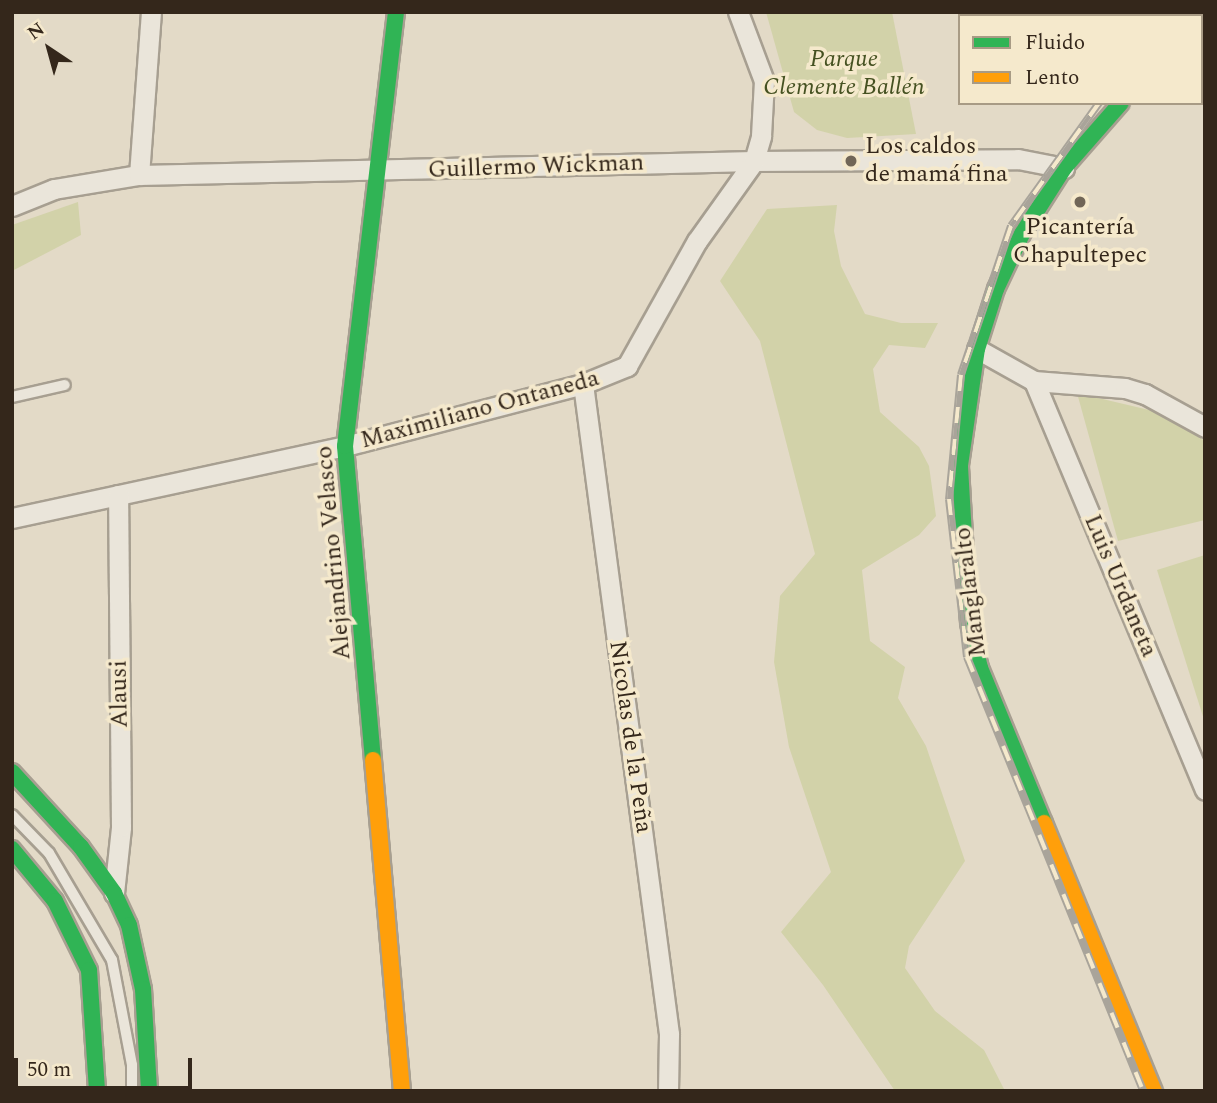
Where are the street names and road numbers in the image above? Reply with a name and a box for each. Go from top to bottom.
street label: Guillermo Wickman [427,149,645,185]
street label: Maximiliano Ontaneda [358,364,602,456]
street label: Alejandrino Velasco [310,445,358,661]
street label: Luis Urdaneta [1077,510,1163,662]
street label: Manglaralto [949,526,993,658]
street label: Nicolas de la Peña [602,639,658,835]
street label: Alausi [105,660,135,728]

